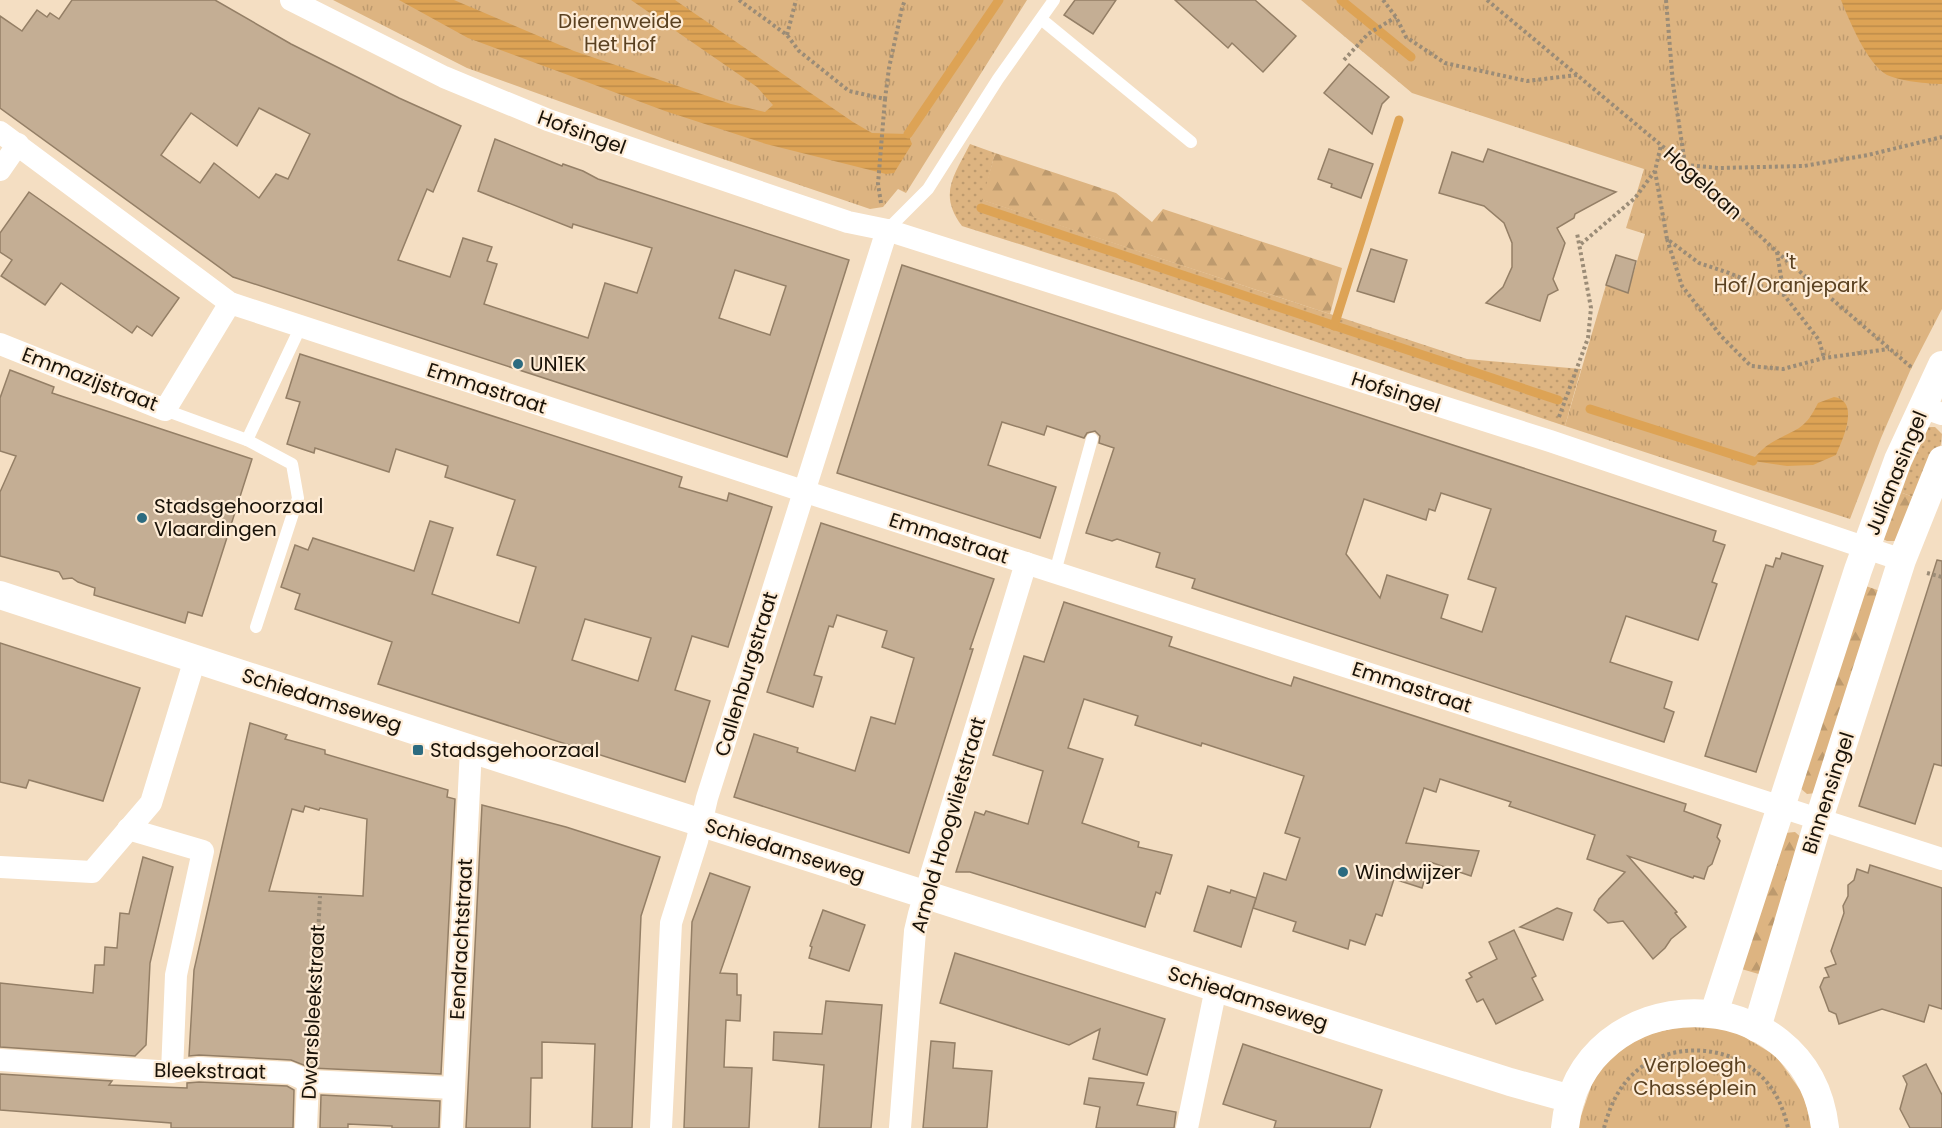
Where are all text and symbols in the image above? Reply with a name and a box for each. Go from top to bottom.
park label: Dierenweide Het Hof [558,7,682,58]
street label: Hofsingel [534,103,630,161]
street label: Hogelaan [1657,140,1749,226]
park label: 't Hof/Oranjepark [1714,248,1869,299]
street label: Emmazijstraat [18,340,162,418]
place label: UN1EK [530,350,586,378]
street label: Emmastraat [423,355,551,421]
marker: UN1EK [511,357,525,371]
street label: Hofsingel [1348,364,1444,420]
street label: Julianasingel [1858,407,1934,539]
place label: Stadsgehoorzaal Vlaardingen [154,492,323,543]
street label: Emmastraat [885,505,1013,571]
marker: Stadsgehoorzaal Vlaardingen [135,511,149,525]
street label: Callenburgstraat [708,588,784,760]
street label: Emmastraat [1348,654,1476,720]
street label: Schiedamseweg [238,661,406,739]
street label: Arnold Hoogvlietstraat [904,714,992,936]
street label: Binnensingel [1795,728,1861,858]
place label: Stadsgehoorzaal [430,736,599,764]
marker: Stadsgehoorzaal [411,743,425,757]
street label: Schiedamseweg [701,811,869,889]
street label: Eendrachtstraat [443,858,479,1020]
place label: Windwijzer [1355,858,1461,886]
marker: Windwijzer [1336,865,1350,879]
street label: Dwarsbleekstraat [294,924,332,1100]
street label: Schiedamseweg [1164,959,1332,1037]
park label: Verploegh Chasséplein [1633,1051,1757,1102]
street label: Bleekstraat [154,1056,266,1086]

